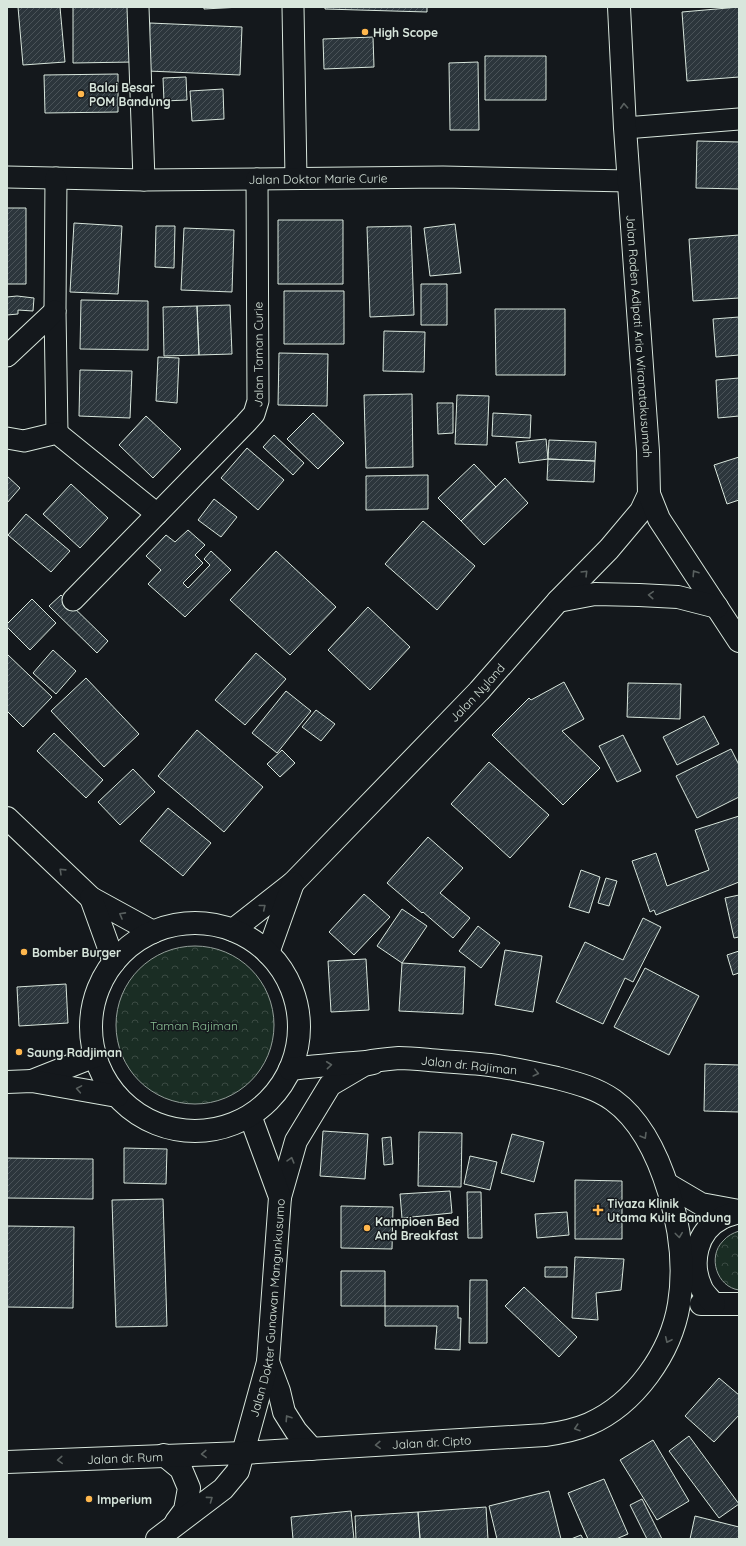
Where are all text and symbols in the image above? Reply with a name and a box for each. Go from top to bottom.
place label: High Scope [373,25,438,40]
marker: High Scope [360,27,370,37]
place label: Balai Besar POM Bandung [89,80,171,109]
marker: Balai Besar POM Bandung [76,89,86,99]
one-way arrow [620,103,628,109]
street label: Jalan Doktor Marie Curie [248,170,388,186]
street label: Jalan Raden Adipati Aria Wiranatakusumah [624,214,656,458]
street label: Jalan Taman Curie [249,301,266,409]
one-way arrow [580,570,588,578]
one-way arrow [692,570,700,577]
one-way arrow [648,591,654,600]
street label: Jalan Nyland [446,660,507,725]
one-way arrow [59,868,67,875]
one-way arrow [259,904,266,911]
one-way arrow [119,912,126,919]
place label: Bomber Burger [32,945,121,960]
marker: Bomber Burger [19,947,29,957]
park label: Taman Rajiman [150,1018,238,1033]
place label: Saung Radjiman [27,1045,122,1060]
marker: Saung Radjiman [14,1047,24,1057]
street label: Jalan dr. Rajiman [420,1052,518,1078]
one-way arrow [326,1061,332,1070]
one-way arrow [533,1069,539,1077]
one-way arrow [76,1085,82,1094]
one-way arrow [639,1132,647,1139]
one-way arrow [286,1156,295,1163]
place label: Tivaza Klinik Utama Kulit Bandung [607,1196,731,1225]
street label: Jalan Dokter Gunawan Mangunkusumo [246,1198,287,1419]
marker: Tivaza Klinik Utama Kulit Bandung [592,1204,604,1216]
place label: Kampioen Bed And Breakfast [375,1214,459,1243]
marker: Kampioen Bed And Breakfast [362,1223,372,1233]
one-way arrow [674,1232,683,1238]
one-way arrow [665,1336,673,1344]
one-way arrow [285,1415,293,1422]
one-way arrow [573,1423,580,1432]
street label: Jalan dr. Cipto [391,1432,472,1452]
one-way arrow [375,1440,381,1449]
street label: Jalan dr. Rum [87,1449,163,1466]
one-way arrow [201,1449,207,1458]
one-way arrow [57,1456,63,1465]
place label: Imperium [97,1492,152,1507]
marker: Imperium [84,1494,94,1504]
one-way arrow [206,1496,213,1504]

